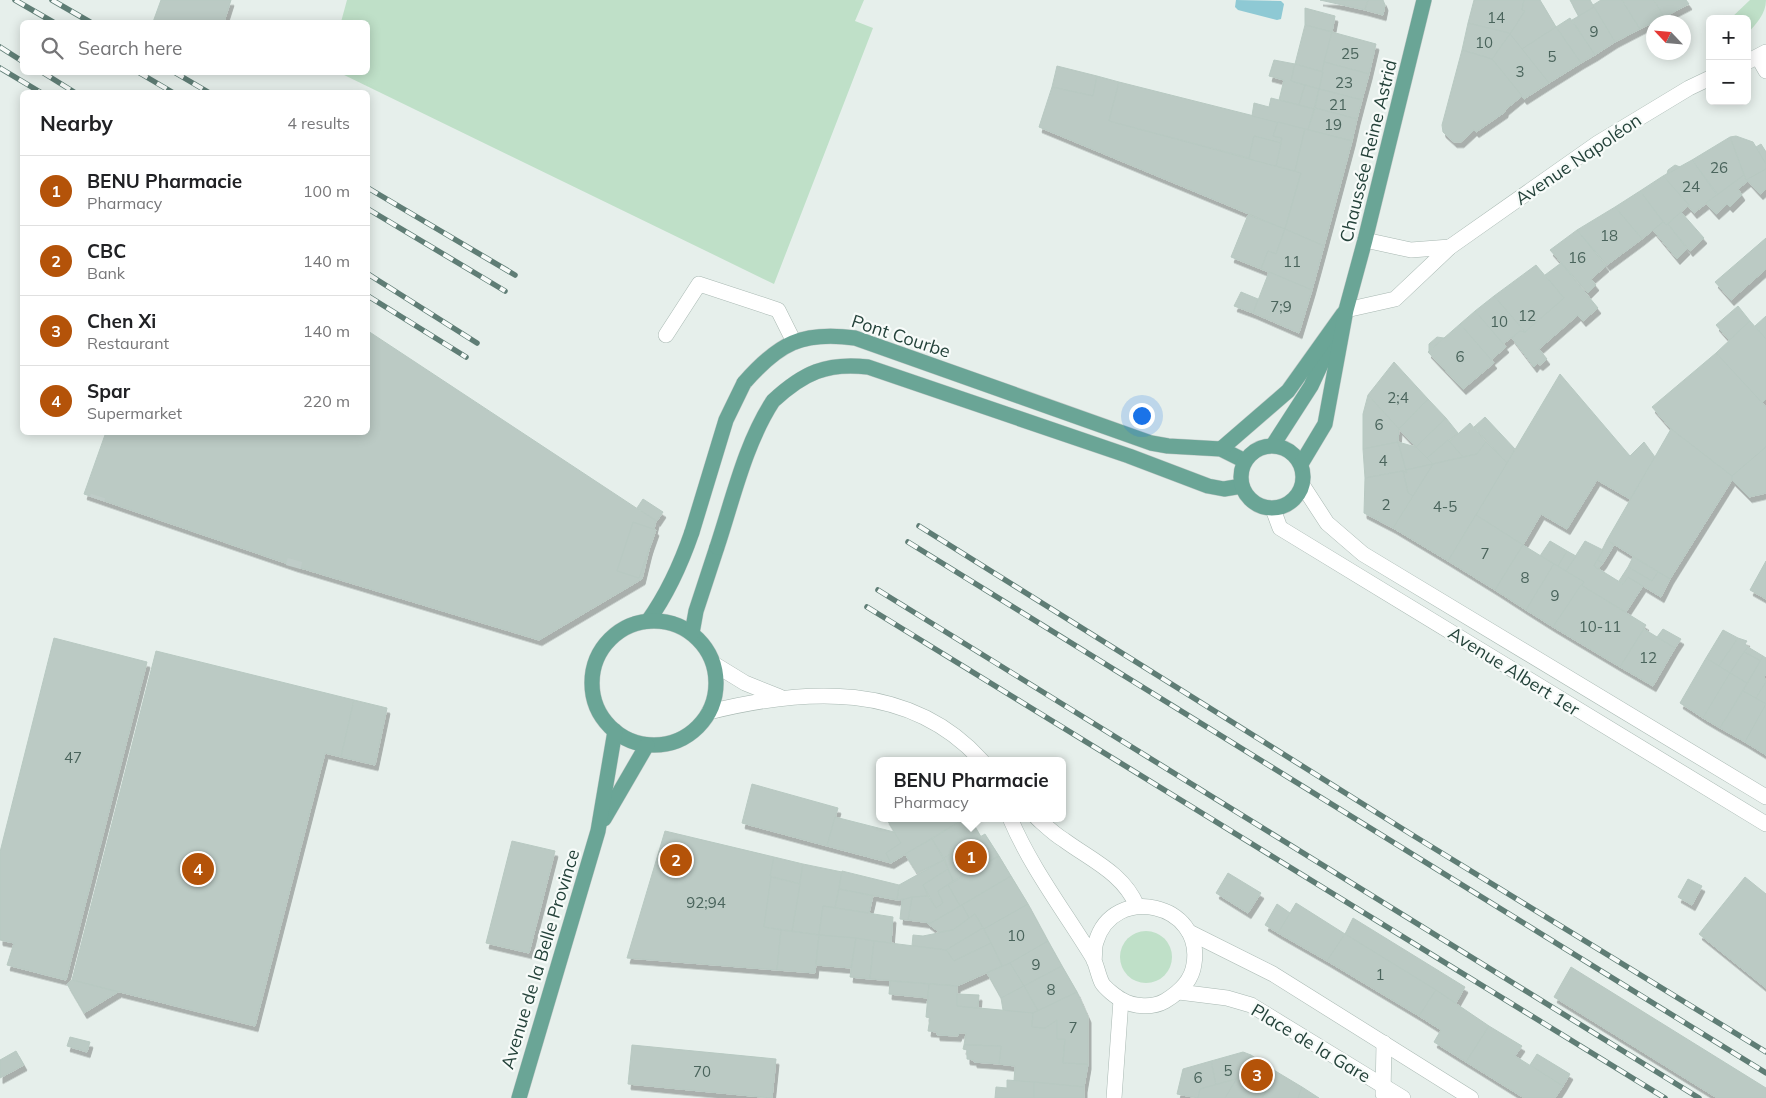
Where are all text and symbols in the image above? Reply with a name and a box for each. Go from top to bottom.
house number: 14 [1487,8,1505,27]
north arrow [1646,15,1691,60]
map controls [1706,15,1751,105]
button: + [1706,15,1751,60]
search box [20,20,370,75]
house number: 9 [1589,22,1599,41]
house number: 10 [1475,33,1493,52]
icon: search [38,34,66,62]
text: Search here [78,36,182,60]
house number: 25 [1341,44,1359,63]
house number: 5 [1547,47,1557,66]
street label: Chaussée Reine Astrid [1334,57,1402,245]
button: − [1706,60,1751,105]
house number: 3 [1515,62,1525,81]
house number: 23 [1335,73,1353,92]
house number: 21 [1329,95,1347,114]
street label: Avenue Napoléon [1510,108,1646,210]
text: Nearby [40,110,113,136]
text: 4 results [287,113,350,133]
house number: 19 [1324,115,1342,134]
house number: 26 [1710,158,1728,177]
text: BENU Pharmacie [87,169,242,193]
house number: 24 [1682,177,1700,196]
text: 1 [51,181,61,201]
text: 100 m [303,181,350,201]
text: Pharmacy [87,193,162,213]
house number: 18 [1600,226,1618,245]
text: CBC [87,239,126,263]
house number: 16 [1568,248,1586,267]
text: 2 [51,251,61,271]
text: 140 m [303,251,350,271]
house number: 11 [1283,252,1301,271]
text: Bank [87,263,125,283]
house number: 7;9 [1270,297,1292,316]
house number: 12 [1518,306,1536,325]
text: Chen Xi [87,309,156,333]
street label: Pont Courbe [849,309,953,363]
house number: 10 [1490,312,1508,331]
text: 3 [51,321,61,341]
text: 140 m [303,321,350,341]
text: Restaurant [87,333,169,353]
house number: 6 [1455,347,1465,366]
text: Spar [87,379,130,403]
house number: 2;4 [1387,388,1409,407]
text: 4 [51,391,61,411]
text: 220 m [303,391,350,411]
text: Supermarket [87,403,182,423]
your location [1129,403,1155,429]
house number: 6 [1374,415,1384,434]
house number: 4 [1378,451,1388,470]
house number: 2 [1381,495,1391,514]
house number: 4-5 [1433,497,1457,516]
house number: 7 [1480,544,1490,563]
house number: 8 [1520,568,1530,587]
house number: 9 [1550,586,1560,605]
house number: 10-11 [1579,617,1621,636]
street label: Avenue Albert 1er [1444,621,1584,721]
house number: 12 [1639,648,1657,667]
house number: 47 [64,748,82,767]
popup [876,757,1066,822]
text: BENU Pharmacie [893,768,1049,792]
text: Pharmacy [893,792,969,812]
pin: 1 [955,838,987,876]
pin: 2 [660,841,692,879]
street label: Avenue de la Belle Province [496,846,584,1072]
pin: 4 [182,850,214,888]
house number: 92;94 [686,893,726,912]
house number: 10 [1007,926,1025,945]
house number: 9 [1031,955,1041,974]
house number: 1 [1375,965,1385,984]
house number: 8 [1046,980,1056,999]
street label: Place de la Gare [1247,998,1375,1088]
house number: 7 [1068,1018,1078,1037]
pin: 3 [1241,1056,1273,1094]
house number: 5 [1223,1061,1233,1080]
house number: 70 [693,1062,711,1081]
house number: 6 [1193,1068,1203,1087]

